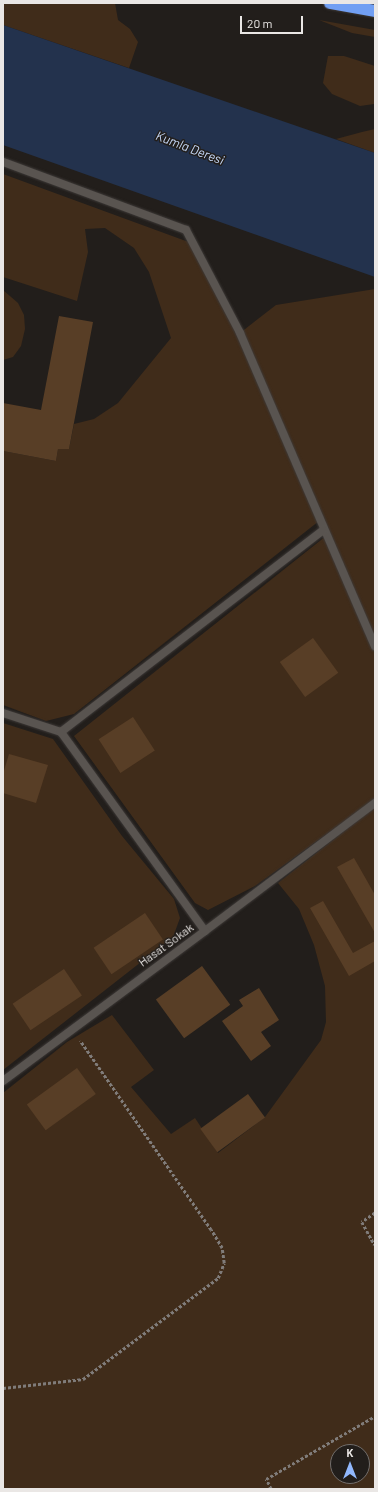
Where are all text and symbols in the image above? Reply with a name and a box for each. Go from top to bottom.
scale bar [242,8,305,34]
text: 20 m [247,16,273,30]
water label: Kumla Deresi [154,128,226,168]
street label: Hasat Sokak [136,920,196,970]
north arrow [330,1444,370,1484]
text: K [347,1446,353,1459]

